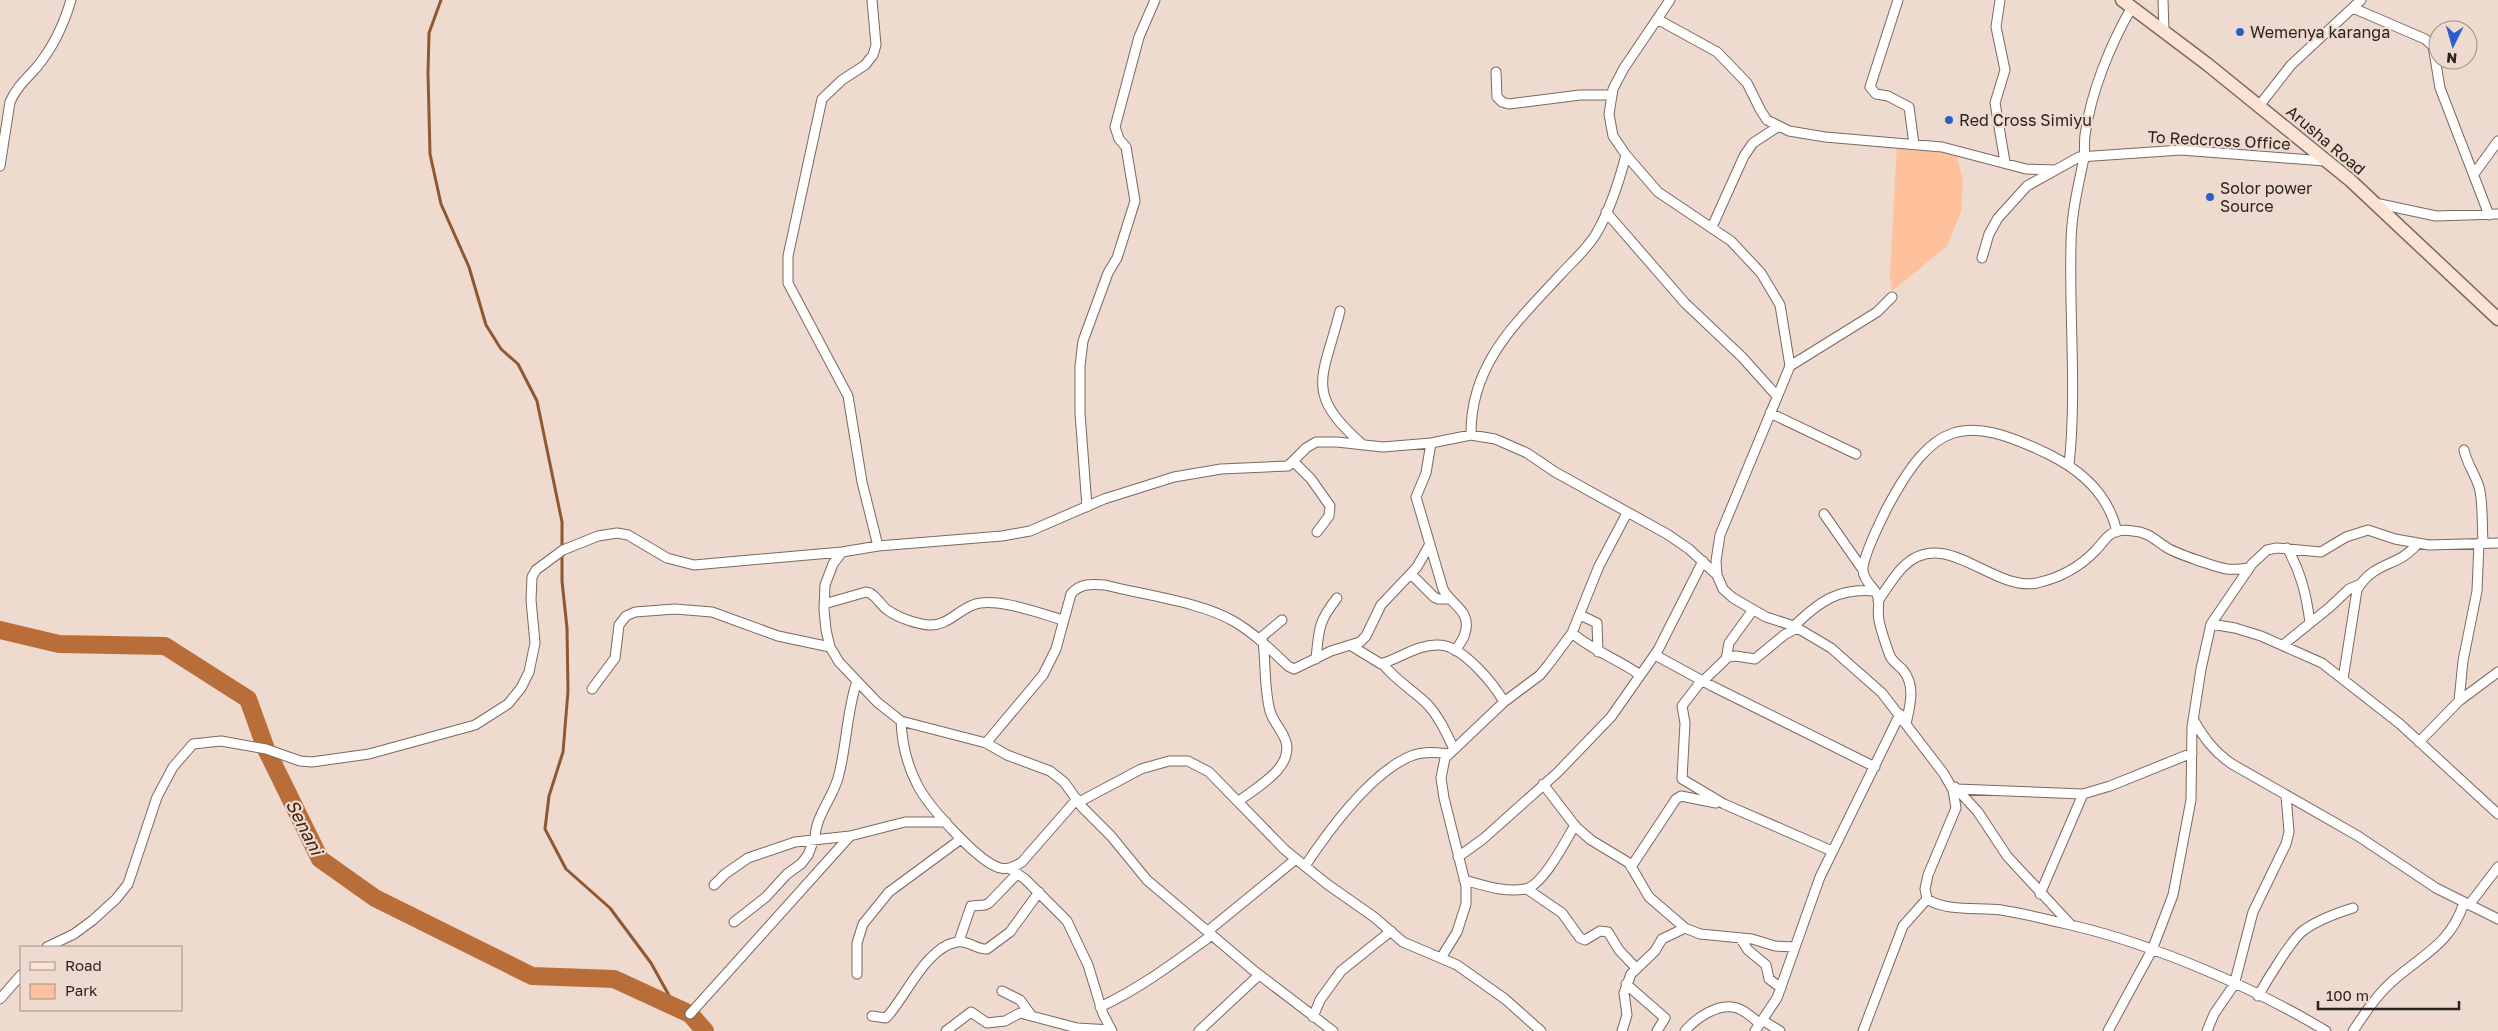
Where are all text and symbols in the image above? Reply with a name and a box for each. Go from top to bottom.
north arrow [2428,20,2478,70]
place label: Wemenya karanga [2250,22,2390,42]
marker: Wemenya karanga [2234,26,2246,38]
text: N [2446,50,2458,67]
street label: Arusha Road [2282,101,2370,179]
place label: Red Cross Simiyu [1959,110,2092,130]
marker: Red Cross Simiyu [1943,114,1955,126]
street label: To Redcross Office [2147,126,2291,154]
place label: Solor power Source [2220,178,2312,216]
marker: Solor power Source [2204,191,2216,203]
water label: Senani [282,796,329,860]
legend [20,946,182,1011]
text: Road [65,956,102,974]
scale bar [2318,978,2459,1010]
text: Park [65,981,98,999]
text: 100 m [2326,986,2369,1004]

